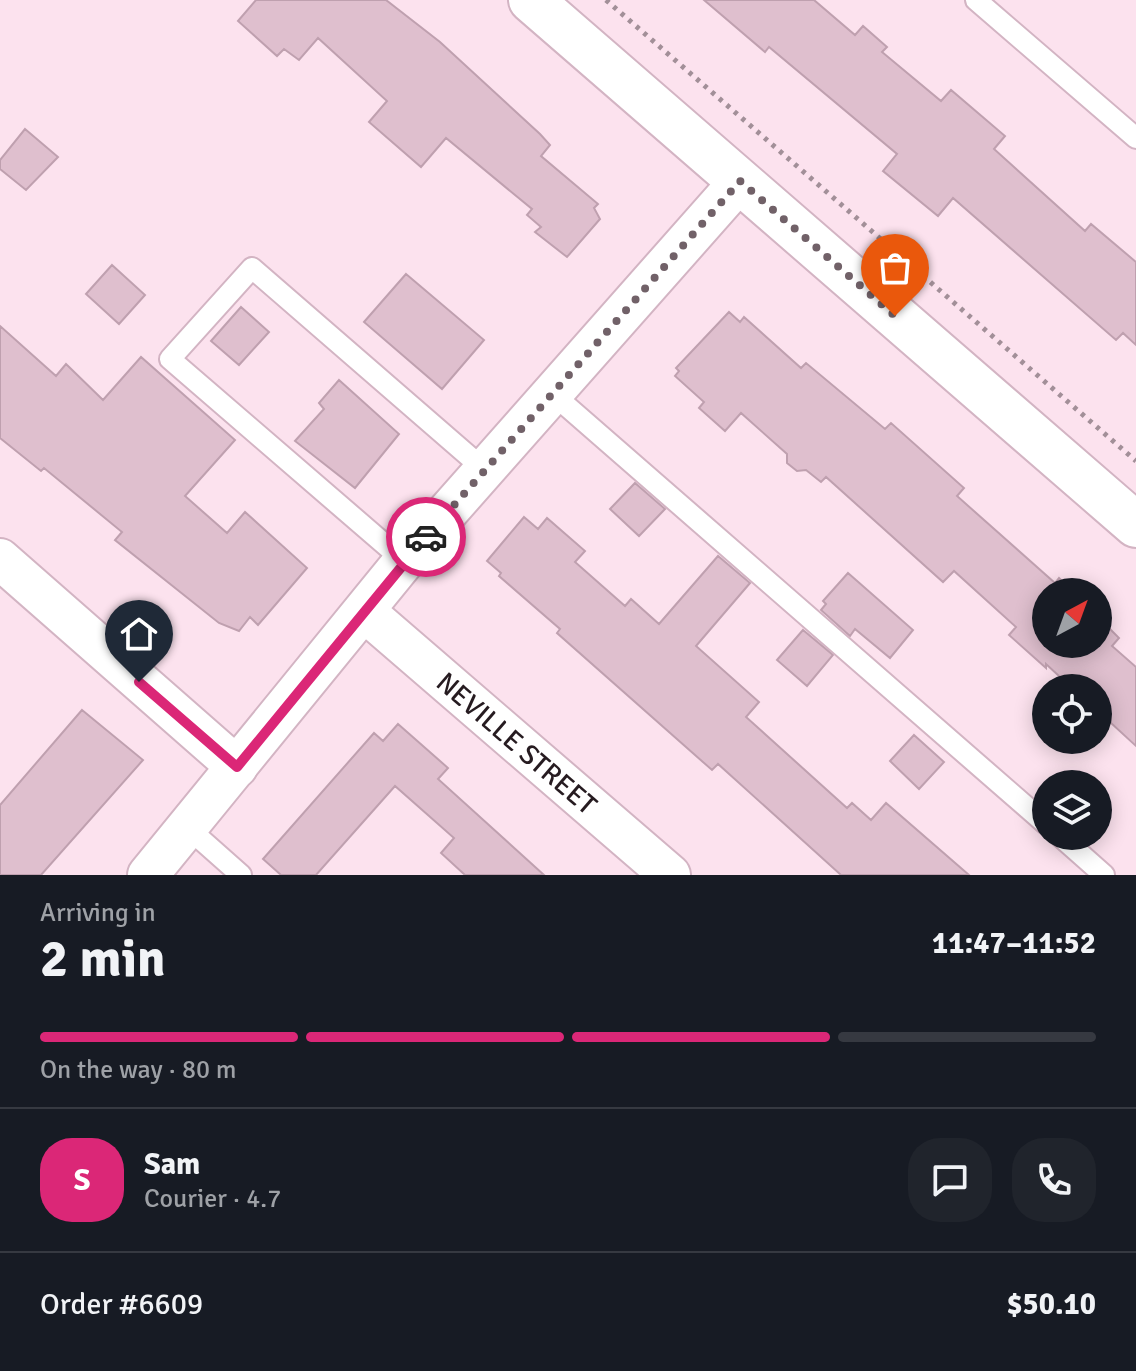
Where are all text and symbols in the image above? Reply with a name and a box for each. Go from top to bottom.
pin [861,234,929,316]
icon: bag [873,246,917,290]
courier [386,497,466,577]
icon: car [404,515,448,559]
north arrow [1032,578,1112,658]
map controls [1032,578,1112,850]
pin [105,600,173,682]
icon: home [117,612,161,656]
street label: NEVILLE STREET [429,665,604,822]
button: locate [1032,674,1112,754]
button: layers [1032,770,1112,850]
text: Arriving in [40,897,156,929]
text: 11:47–11:52 [932,925,1096,962]
text: 2 min [40,927,166,991]
text: On the way · 80 m [40,1054,236,1086]
button: chat [908,1138,992,1222]
button: phone [1012,1138,1096,1222]
text: Sam [144,1146,200,1183]
text: S [74,1162,90,1199]
text: Courier · 4.7 [144,1183,281,1215]
text: Order #6609 [40,1286,203,1323]
text: $50.10 [1006,1286,1096,1323]

